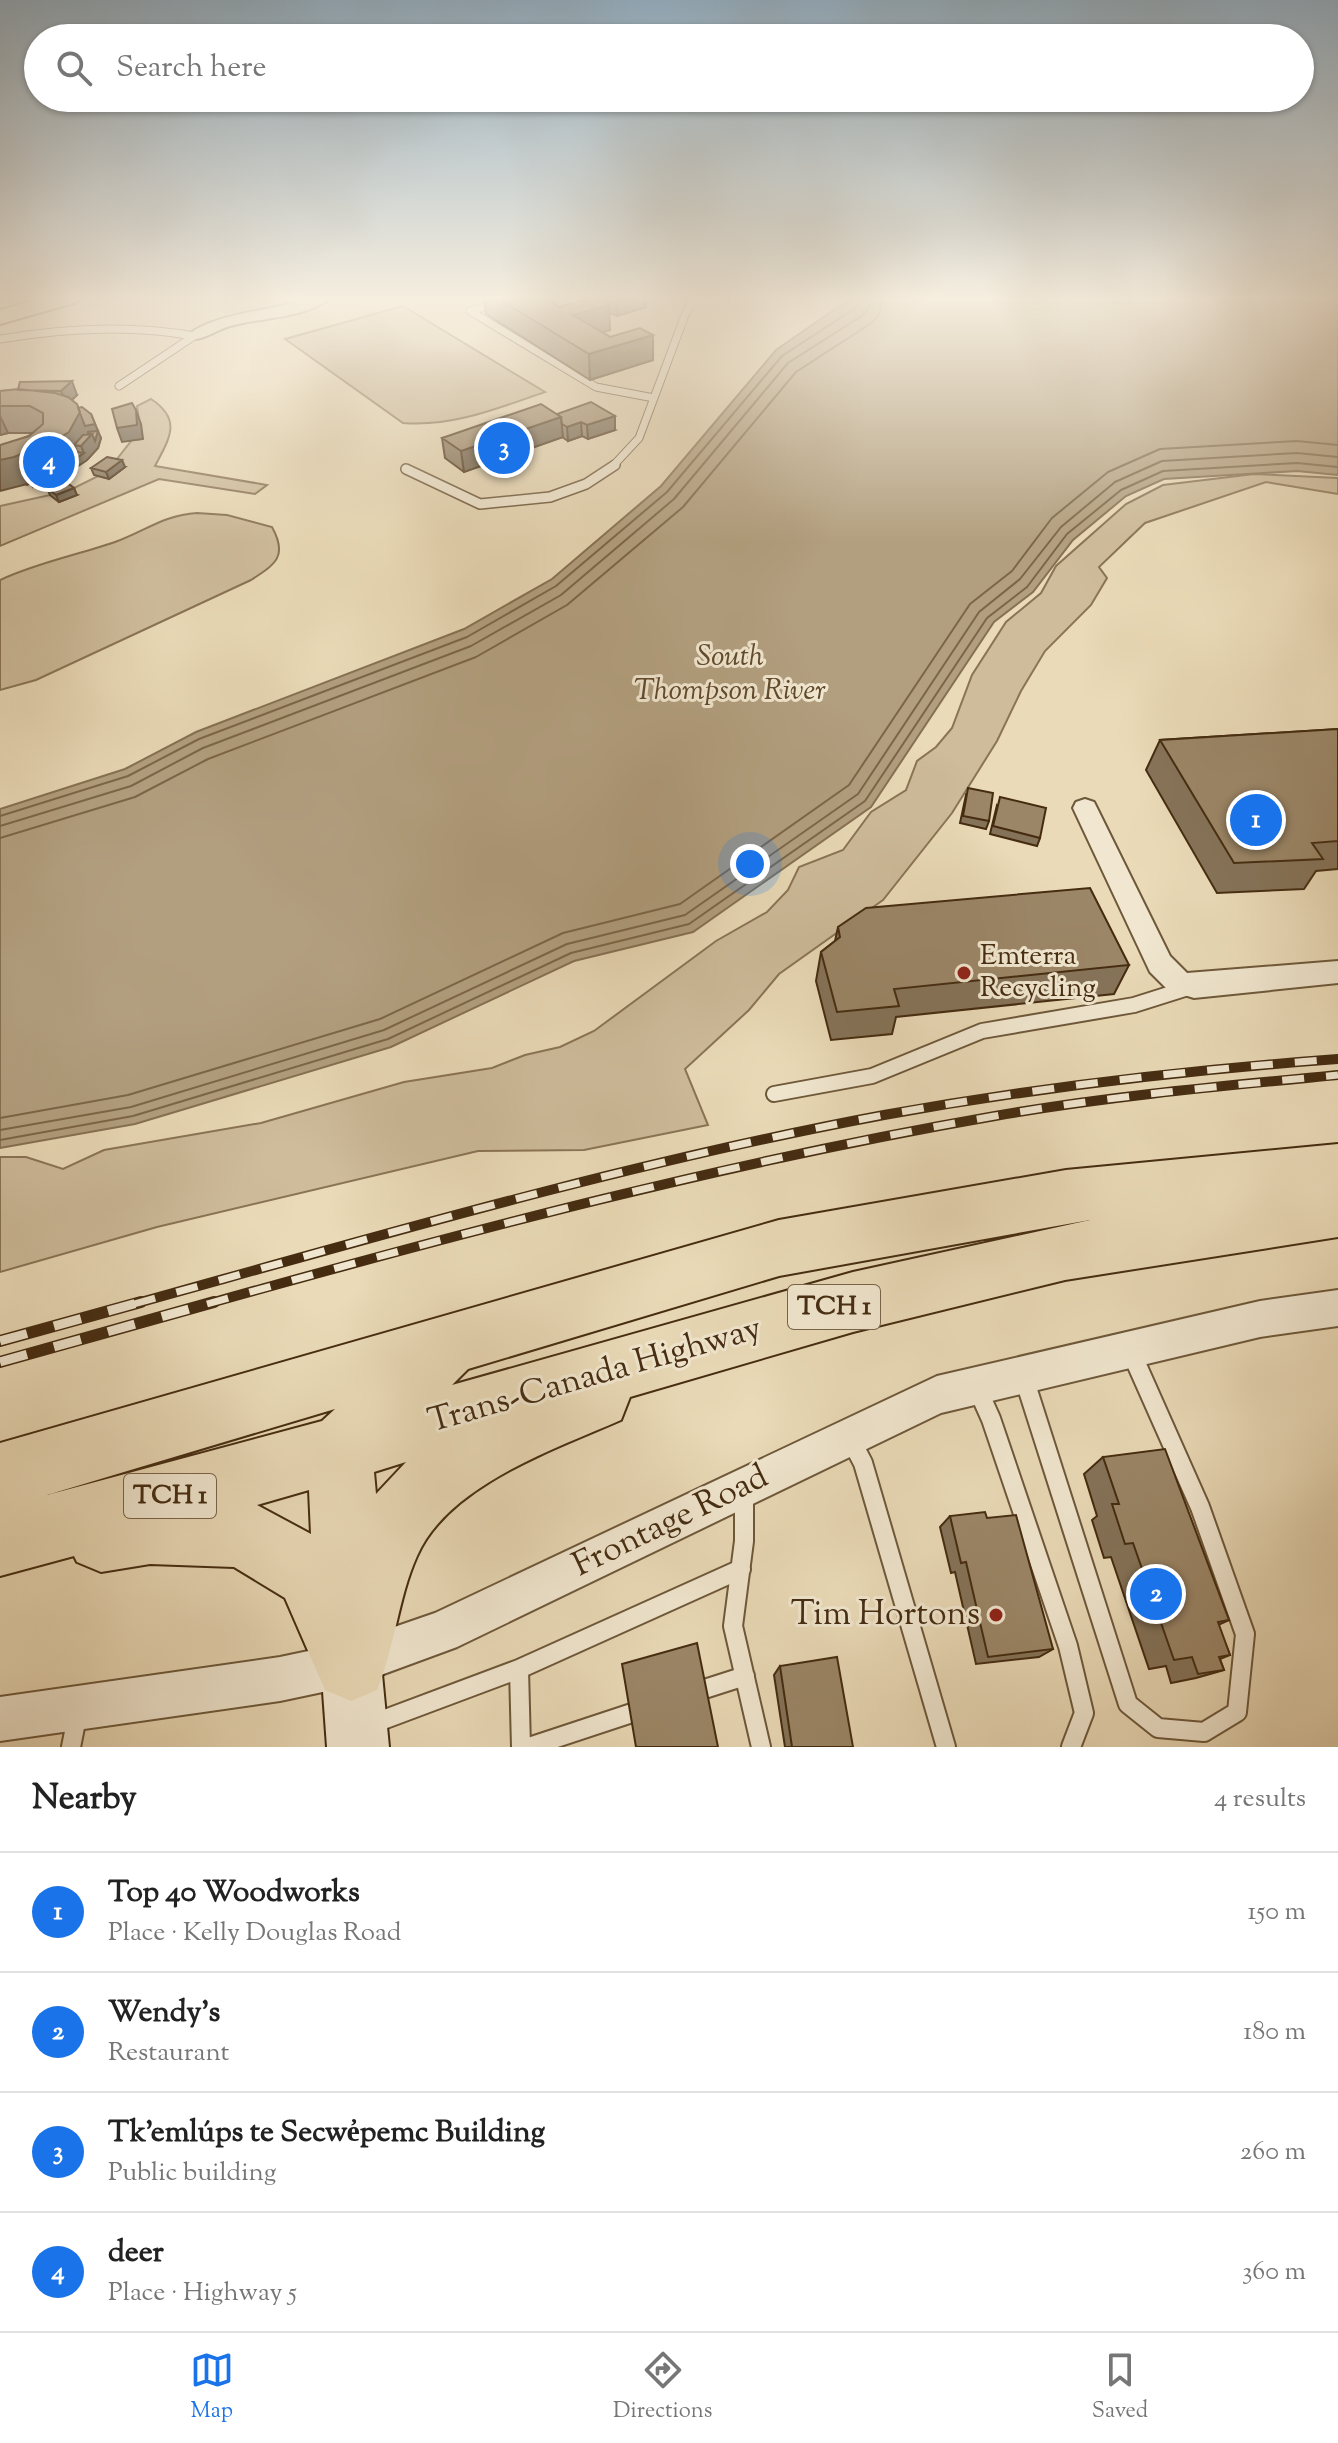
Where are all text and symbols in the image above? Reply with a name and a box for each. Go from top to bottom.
search box [24,24,1314,112]
icon: search [52,46,96,90]
text: Search here [116,47,266,90]
pin: 3 [478,418,530,478]
pin: 4 [23,432,75,492]
water label: South Thompson River [634,636,826,713]
pin: 1 [1230,790,1282,850]
your location [730,844,770,884]
place label: Emterra Recycling [980,937,1096,1009]
marker: Emterra Recycling [955,964,973,982]
road number: TCH 1 [788,1285,880,1329]
street label: Trans-Canada Highway [423,1305,767,1447]
street label: Frontage Road [565,1453,777,1591]
road number: TCH 1 [124,1474,216,1518]
pin: 2 [1130,1564,1182,1624]
place label: Tim Hortons [791,1591,980,1640]
marker: Tim Hortons [987,1606,1005,1624]
text: Nearby [32,1775,137,1824]
text: 4 results [1214,1781,1306,1818]
text: Top 40 Woodworks [108,1872,360,1915]
text: 1 [54,1894,62,1931]
text: 150 m [1247,1894,1306,1931]
text: Place · Kelly Douglas Road [108,1915,401,1952]
text: Wendy's [108,1992,220,2035]
text: 2 [52,2014,64,2051]
text: 180 m [1243,2014,1306,2051]
text: Restaurant [108,2035,229,2072]
text: Tk’emlúps te Secwe̓pemc Building [108,2112,545,2155]
text: 3 [53,2134,63,2171]
text: 260 m [1240,2134,1306,2171]
text: Public building [108,2155,276,2192]
text: deer [108,2232,164,2275]
text: 4 [51,2254,65,2291]
text: 360 m [1242,2254,1306,2291]
text: Place · Highway 5 [108,2275,297,2312]
tab: Map [190,2348,234,2428]
tab: Directions [613,2348,712,2428]
tab: Saved [1092,2348,1148,2428]

